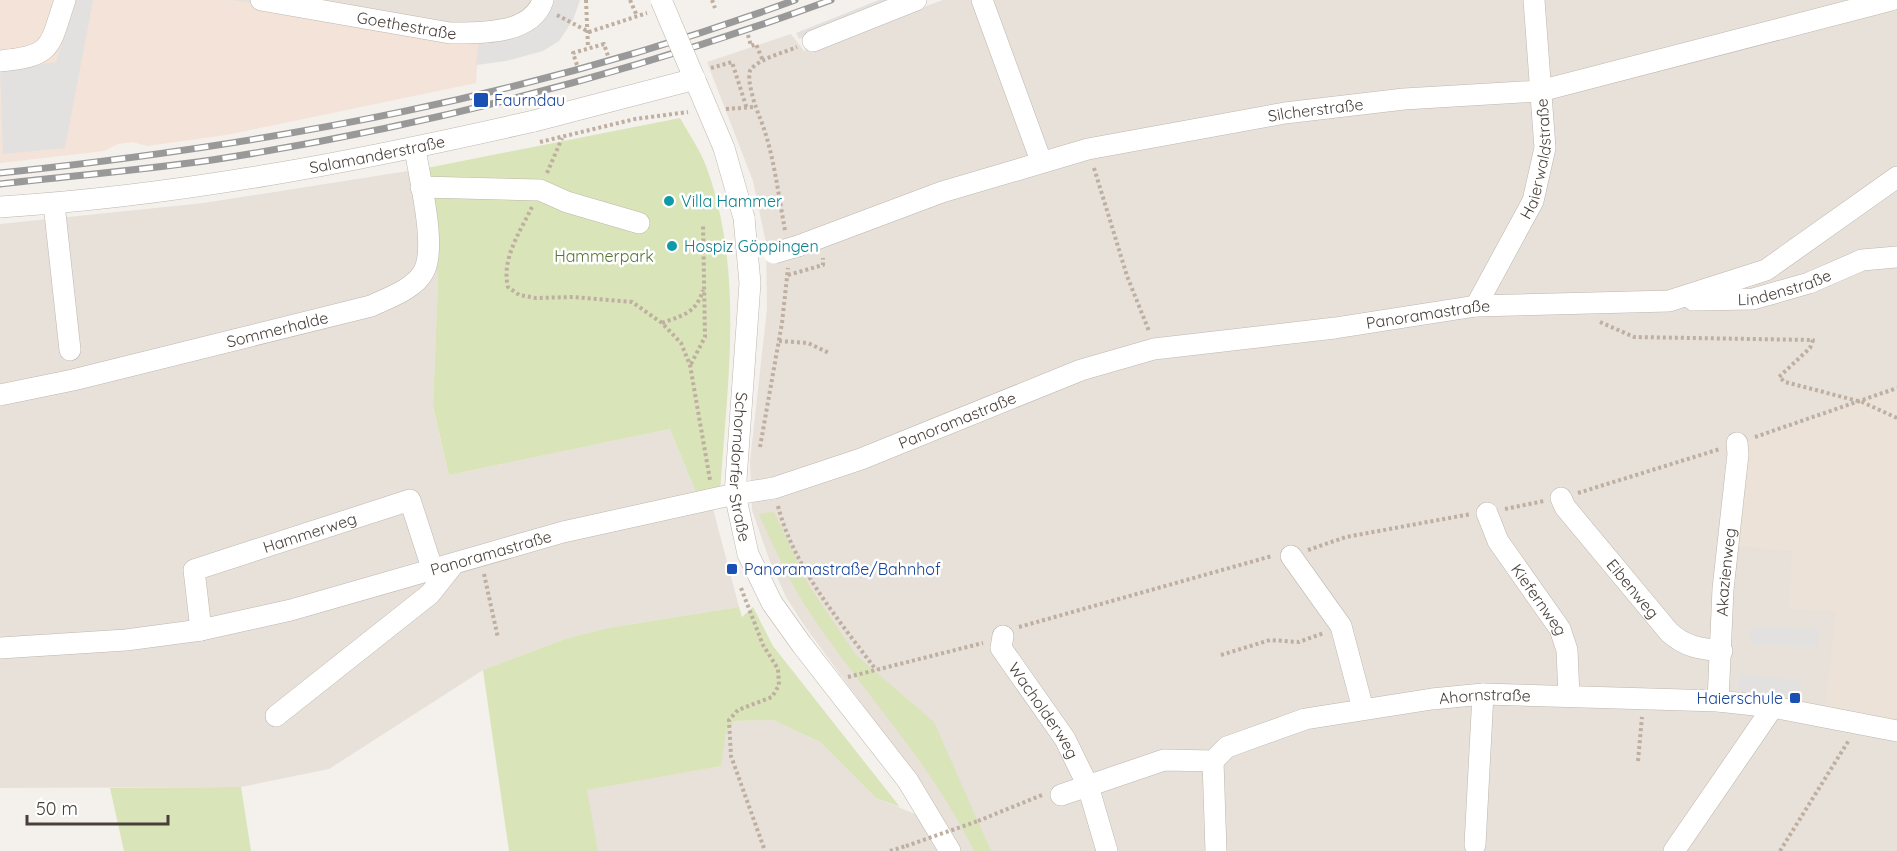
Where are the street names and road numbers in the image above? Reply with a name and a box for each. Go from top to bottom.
street label: Goethestraße [355,7,456,43]
street label: Silcherstraße [1266,94,1364,126]
street label: Haierwaldstraße [1515,98,1555,222]
street label: Salamanderstraße [308,131,447,178]
street label: Lindenstraße [1738,265,1834,310]
street label: Panoramastraße [1364,296,1490,333]
street label: Sommerhalde [224,307,330,352]
street label: Panoramastraße [895,387,1019,453]
street label: Schorndorfer Straße [725,391,755,544]
street label: Hammerweg [260,508,359,557]
street label: Panoramastraße [428,526,554,580]
street label: Akazienweg [1712,527,1740,617]
street label: Eibenweg [1602,555,1663,622]
street label: Kiefernweg [1507,560,1571,638]
street label: Wacholderweg [1004,658,1083,762]
street label: Ahornstraße [1438,684,1531,708]

